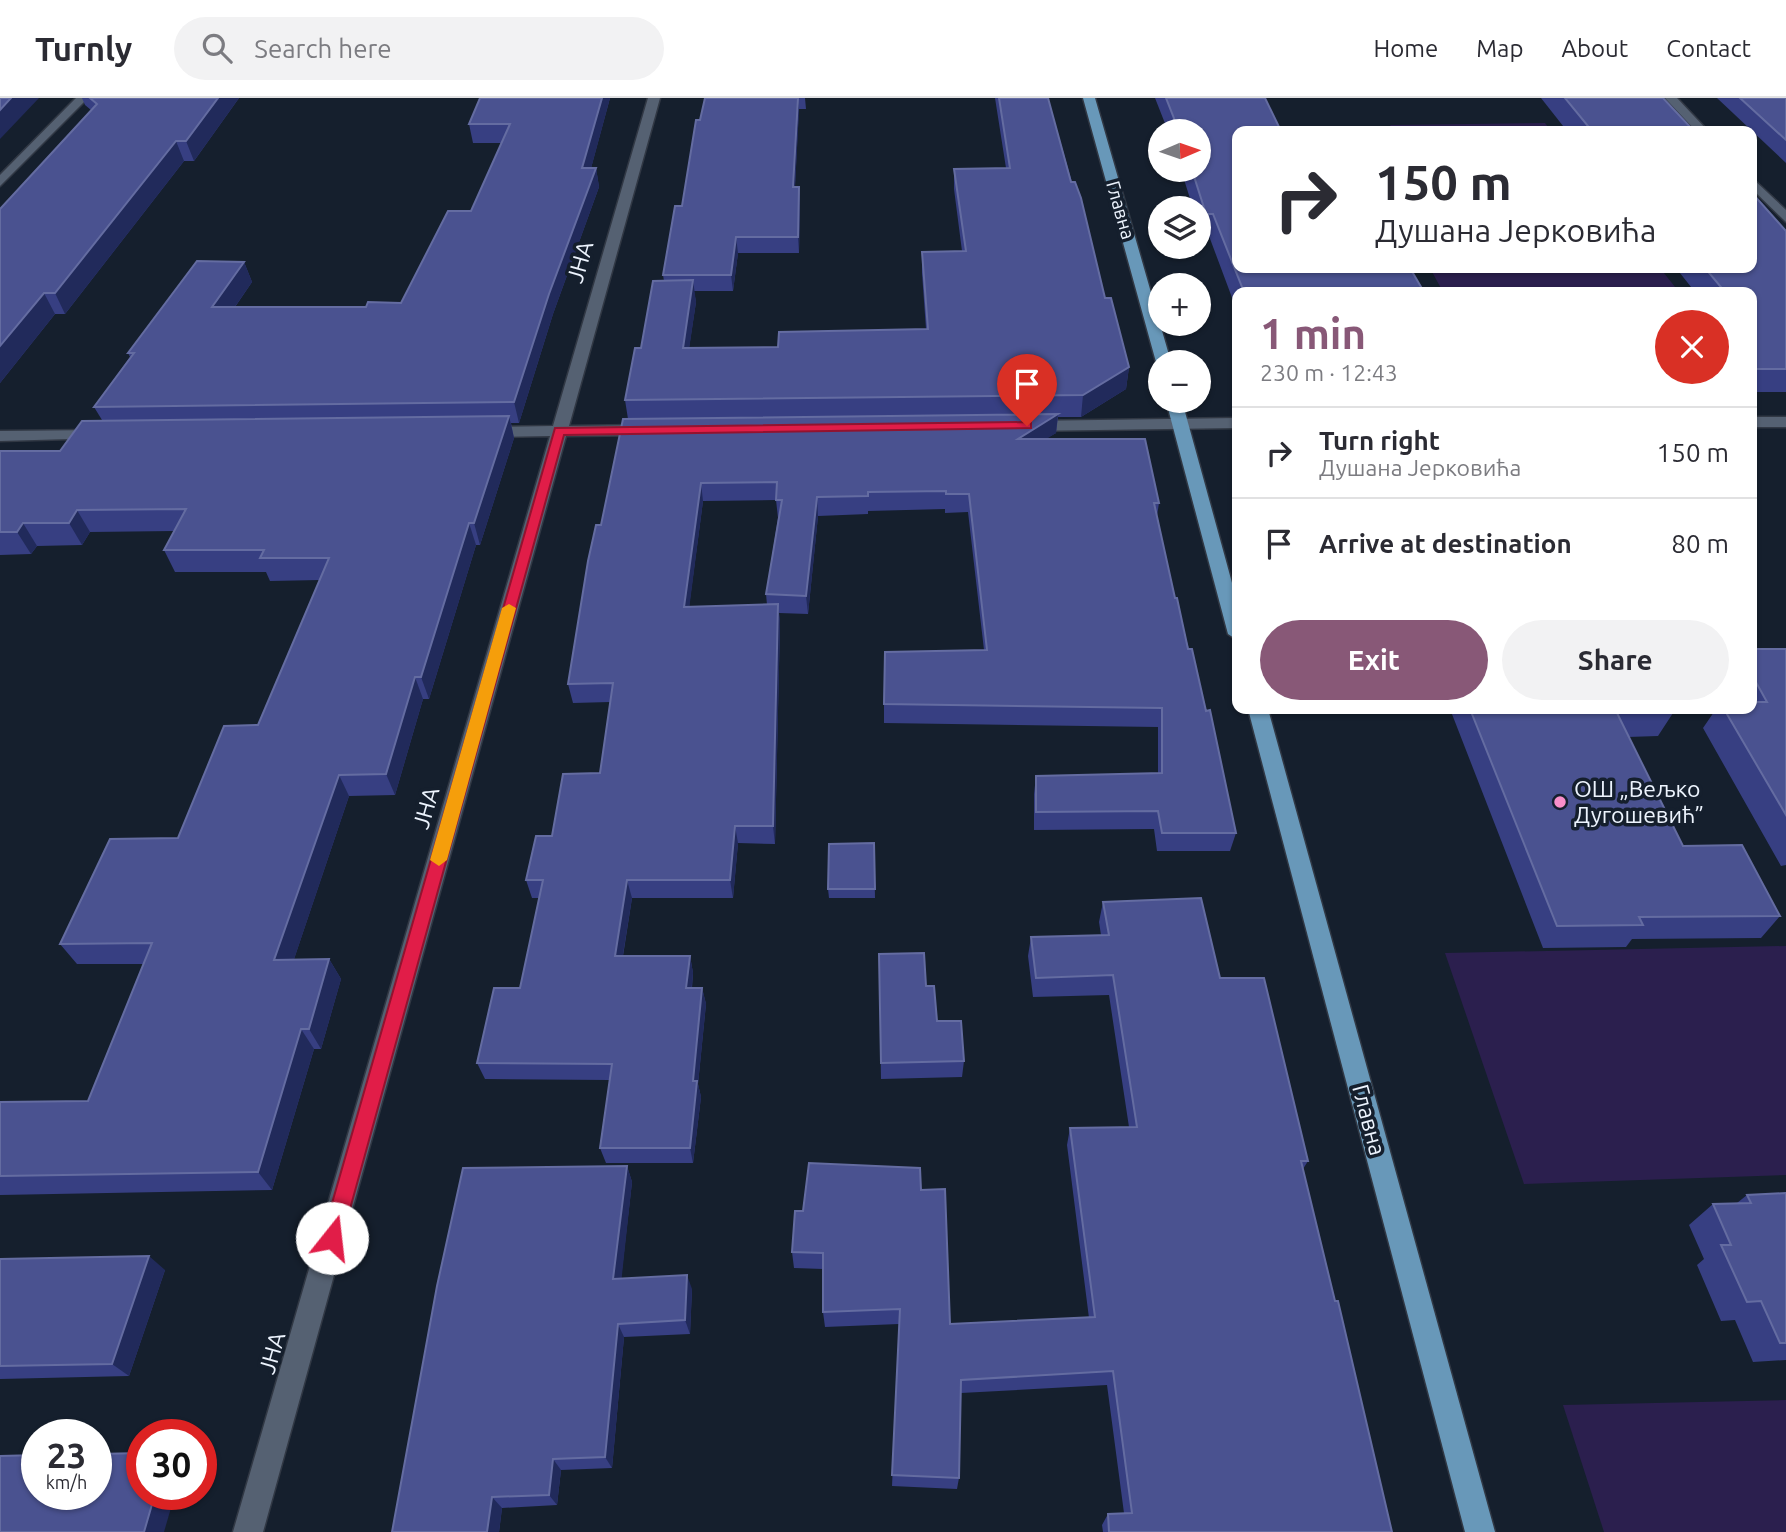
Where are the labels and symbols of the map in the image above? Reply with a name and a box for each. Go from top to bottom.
north arrow [1148,119,1211,182]
street label: Главна [1102,178,1140,242]
street label: ЈНА [562,238,597,286]
pin [997,354,1057,426]
place label: ОШ „Вељко Дугошевић” [1574,776,1704,827]
street label: ЈНА [408,784,443,832]
marker: ОШ „Вељко Дугошевић” [1552,794,1568,810]
street label: Главна [1348,1082,1391,1158]
position arrow [295,1201,369,1275]
street label: ЈНА [254,1329,289,1377]
speed limit sign: 30 [126,1419,217,1510]

